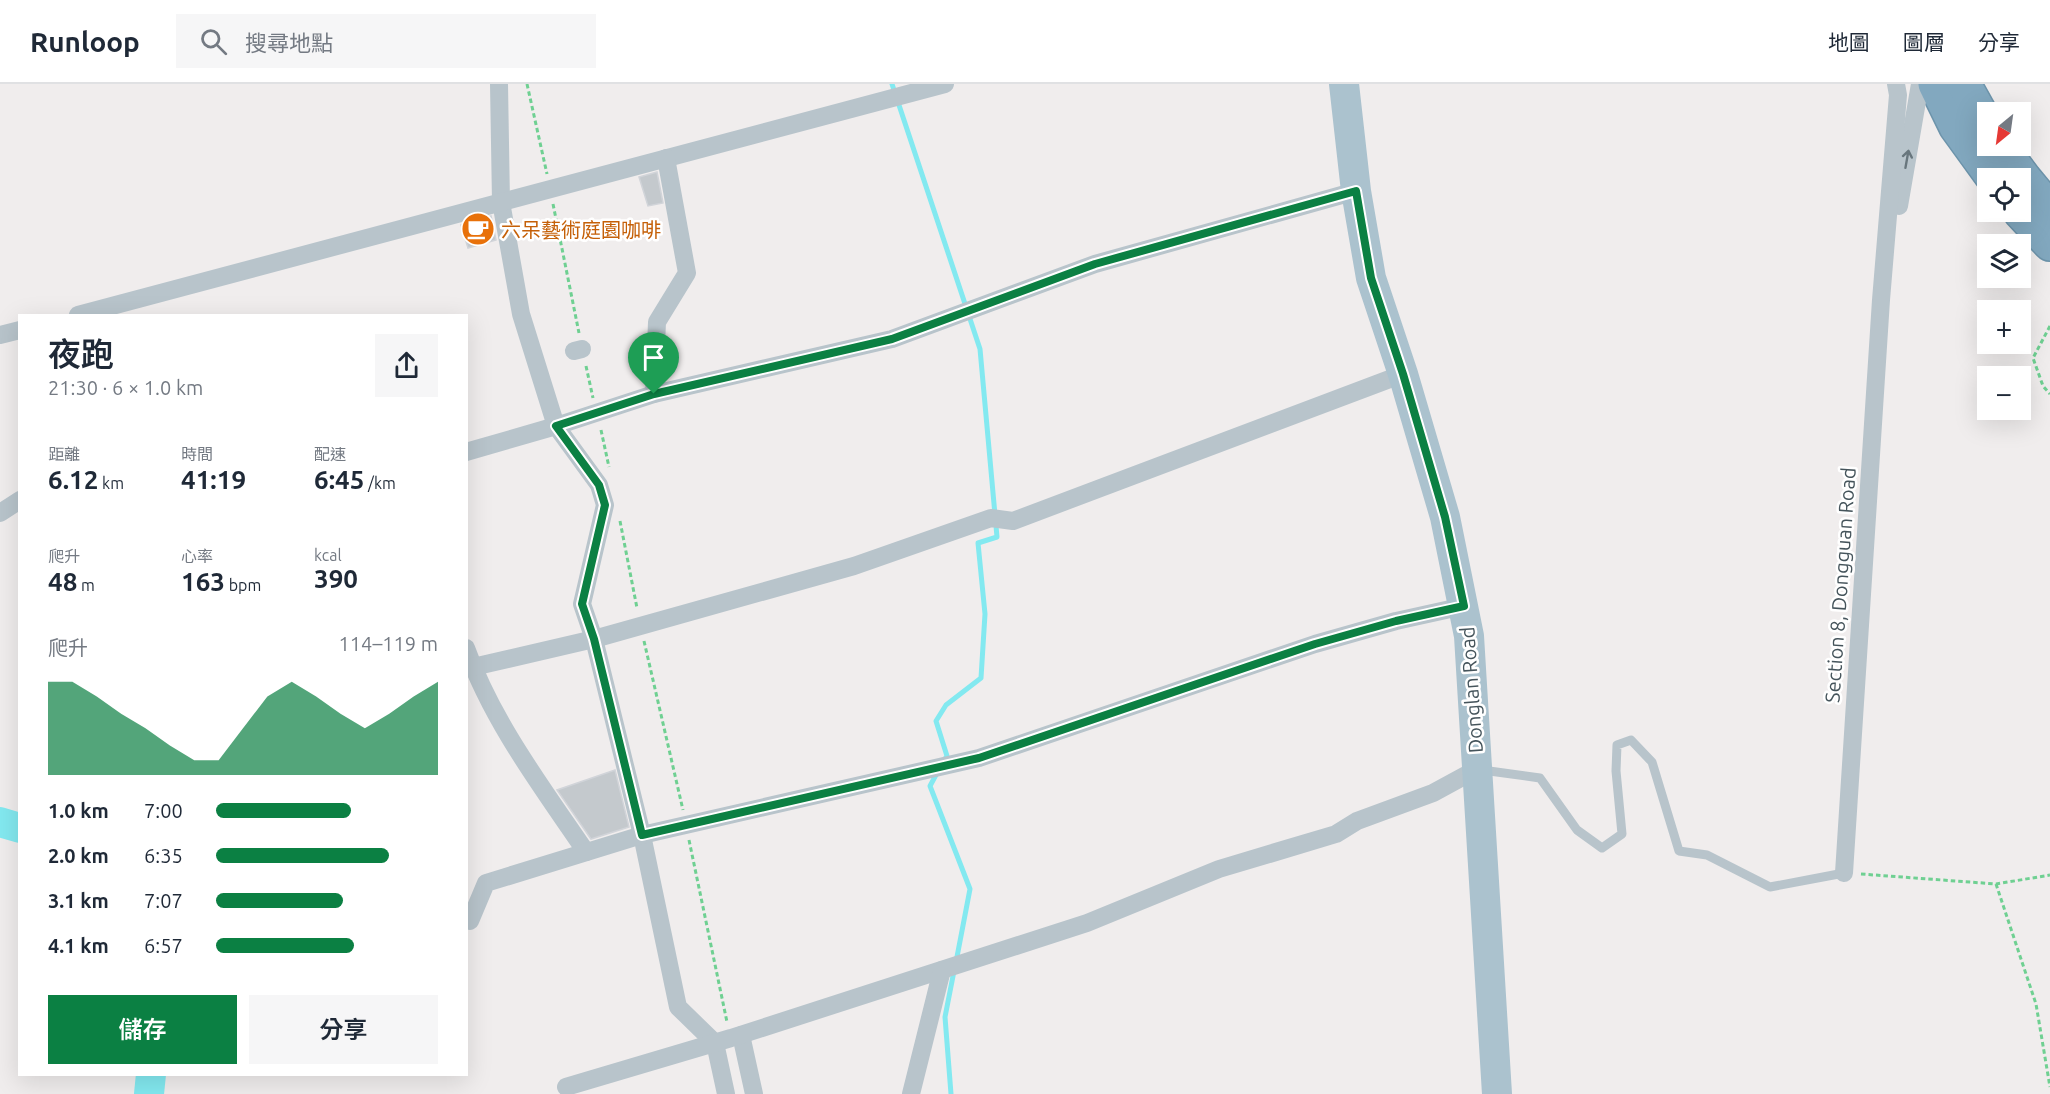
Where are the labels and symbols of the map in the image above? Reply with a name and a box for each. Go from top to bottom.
north arrow [1977,102,2031,156]
one-way arrow [1902,150,1913,170]
cafe icon: 六呆藝術庭園咖啡 [460,211,496,247]
place label: 六呆藝術庭園咖啡 [501,218,661,241]
pin [628,332,679,394]
street label: Section 8, Dongguan Road [1820,466,1860,704]
street label: Donglan Road [1455,626,1487,754]

